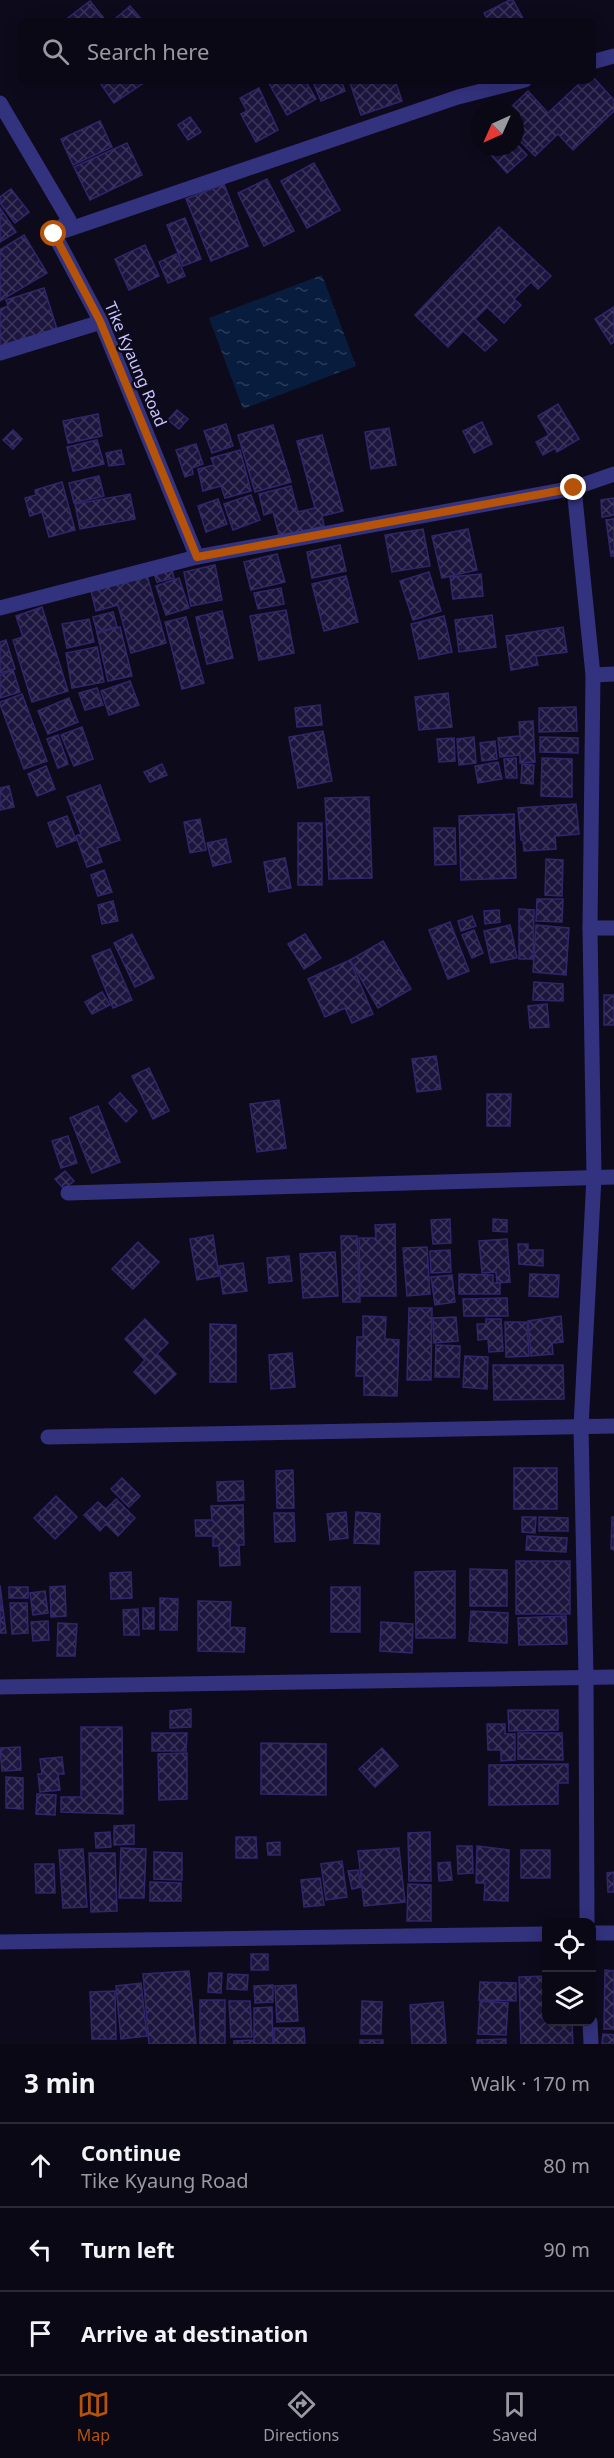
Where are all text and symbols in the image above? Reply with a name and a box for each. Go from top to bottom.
search box [18,18,596,84]
icon: search [39,35,72,68]
text: Search here [87,36,209,66]
north arrow [470,102,524,156]
route start [40,220,66,246]
street label: Tike Kyaung Road [100,298,172,430]
route end [560,474,586,500]
map controls [542,1918,596,2026]
button: locate [542,1918,596,1972]
button: layers [542,1972,596,2026]
text: 3 min [24,2065,96,2101]
text: Walk · 170 m [471,2070,590,2097]
text: Continue [81,2137,181,2167]
icon: ahead [24,2149,57,2182]
text: 80 m [543,2152,590,2179]
text: Tike Kyaung Road [81,2167,249,2194]
icon: left [24,2233,57,2266]
text: Turn left [81,2234,175,2264]
text: 90 m [543,2236,590,2263]
icon: arrive [24,2317,57,2350]
text: Arrive at destination [81,2318,308,2348]
tab: Map [77,2388,110,2446]
tab: Directions [263,2388,339,2446]
tab: Saved [493,2388,537,2446]

